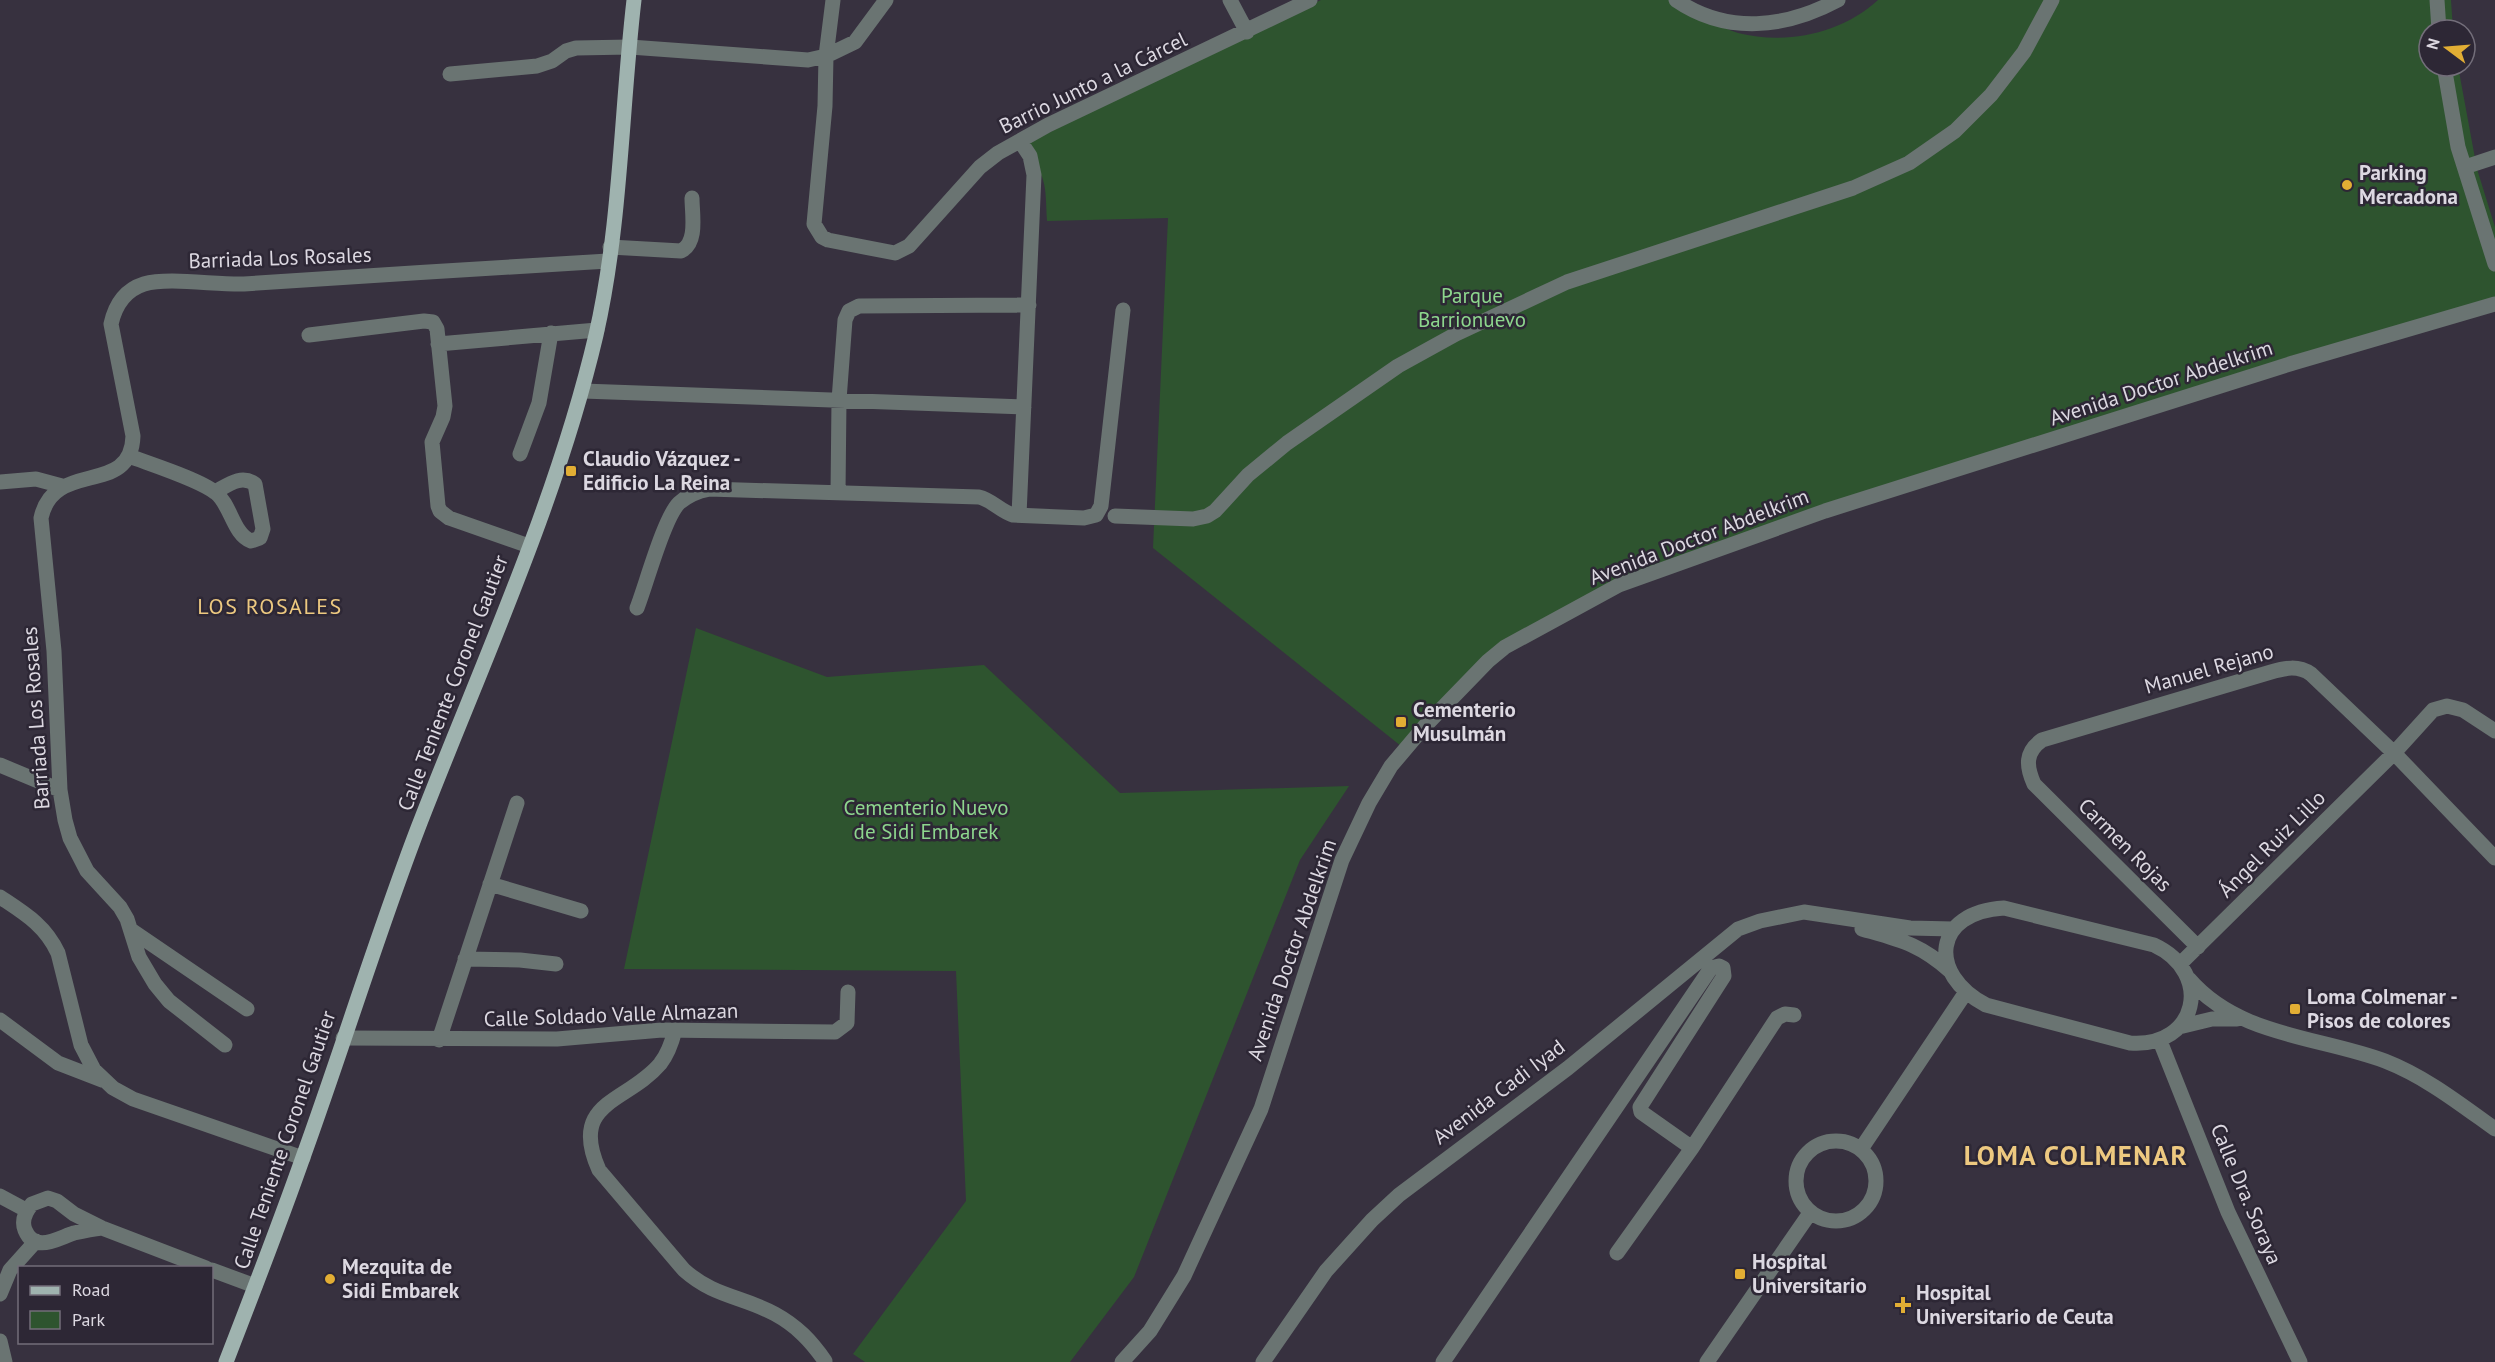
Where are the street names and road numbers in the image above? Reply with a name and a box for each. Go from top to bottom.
street label: Barrio Junto a la Cárcel [994,25,1191,140]
street label: Barriada Los Rosales [188,241,372,274]
street label: Avenida Doctor Abdelkrim [2046,334,2276,431]
street label: Avenida Doctor Abdelkrim [1585,482,1812,591]
street label: Calle Teniente Coronel Gautier [391,551,514,815]
street label: Barriada Los Rosales [16,626,55,810]
street label: Manuel Rejano [2141,637,2277,700]
street label: Ángel Ruiz Lillo [2212,784,2331,903]
street label: Carmen Rojas [2073,792,2178,897]
street label: Avenida Doctor Abdelkrim [1241,835,1342,1064]
street label: Calle Soldado Valle Almazan [483,997,739,1032]
street label: Calle Teniente Coronel Gautier [227,1007,342,1273]
street label: Avenida Cadi Iyad [1427,1033,1570,1150]
street label: Calle Dra. Soraya [2205,1119,2288,1268]

